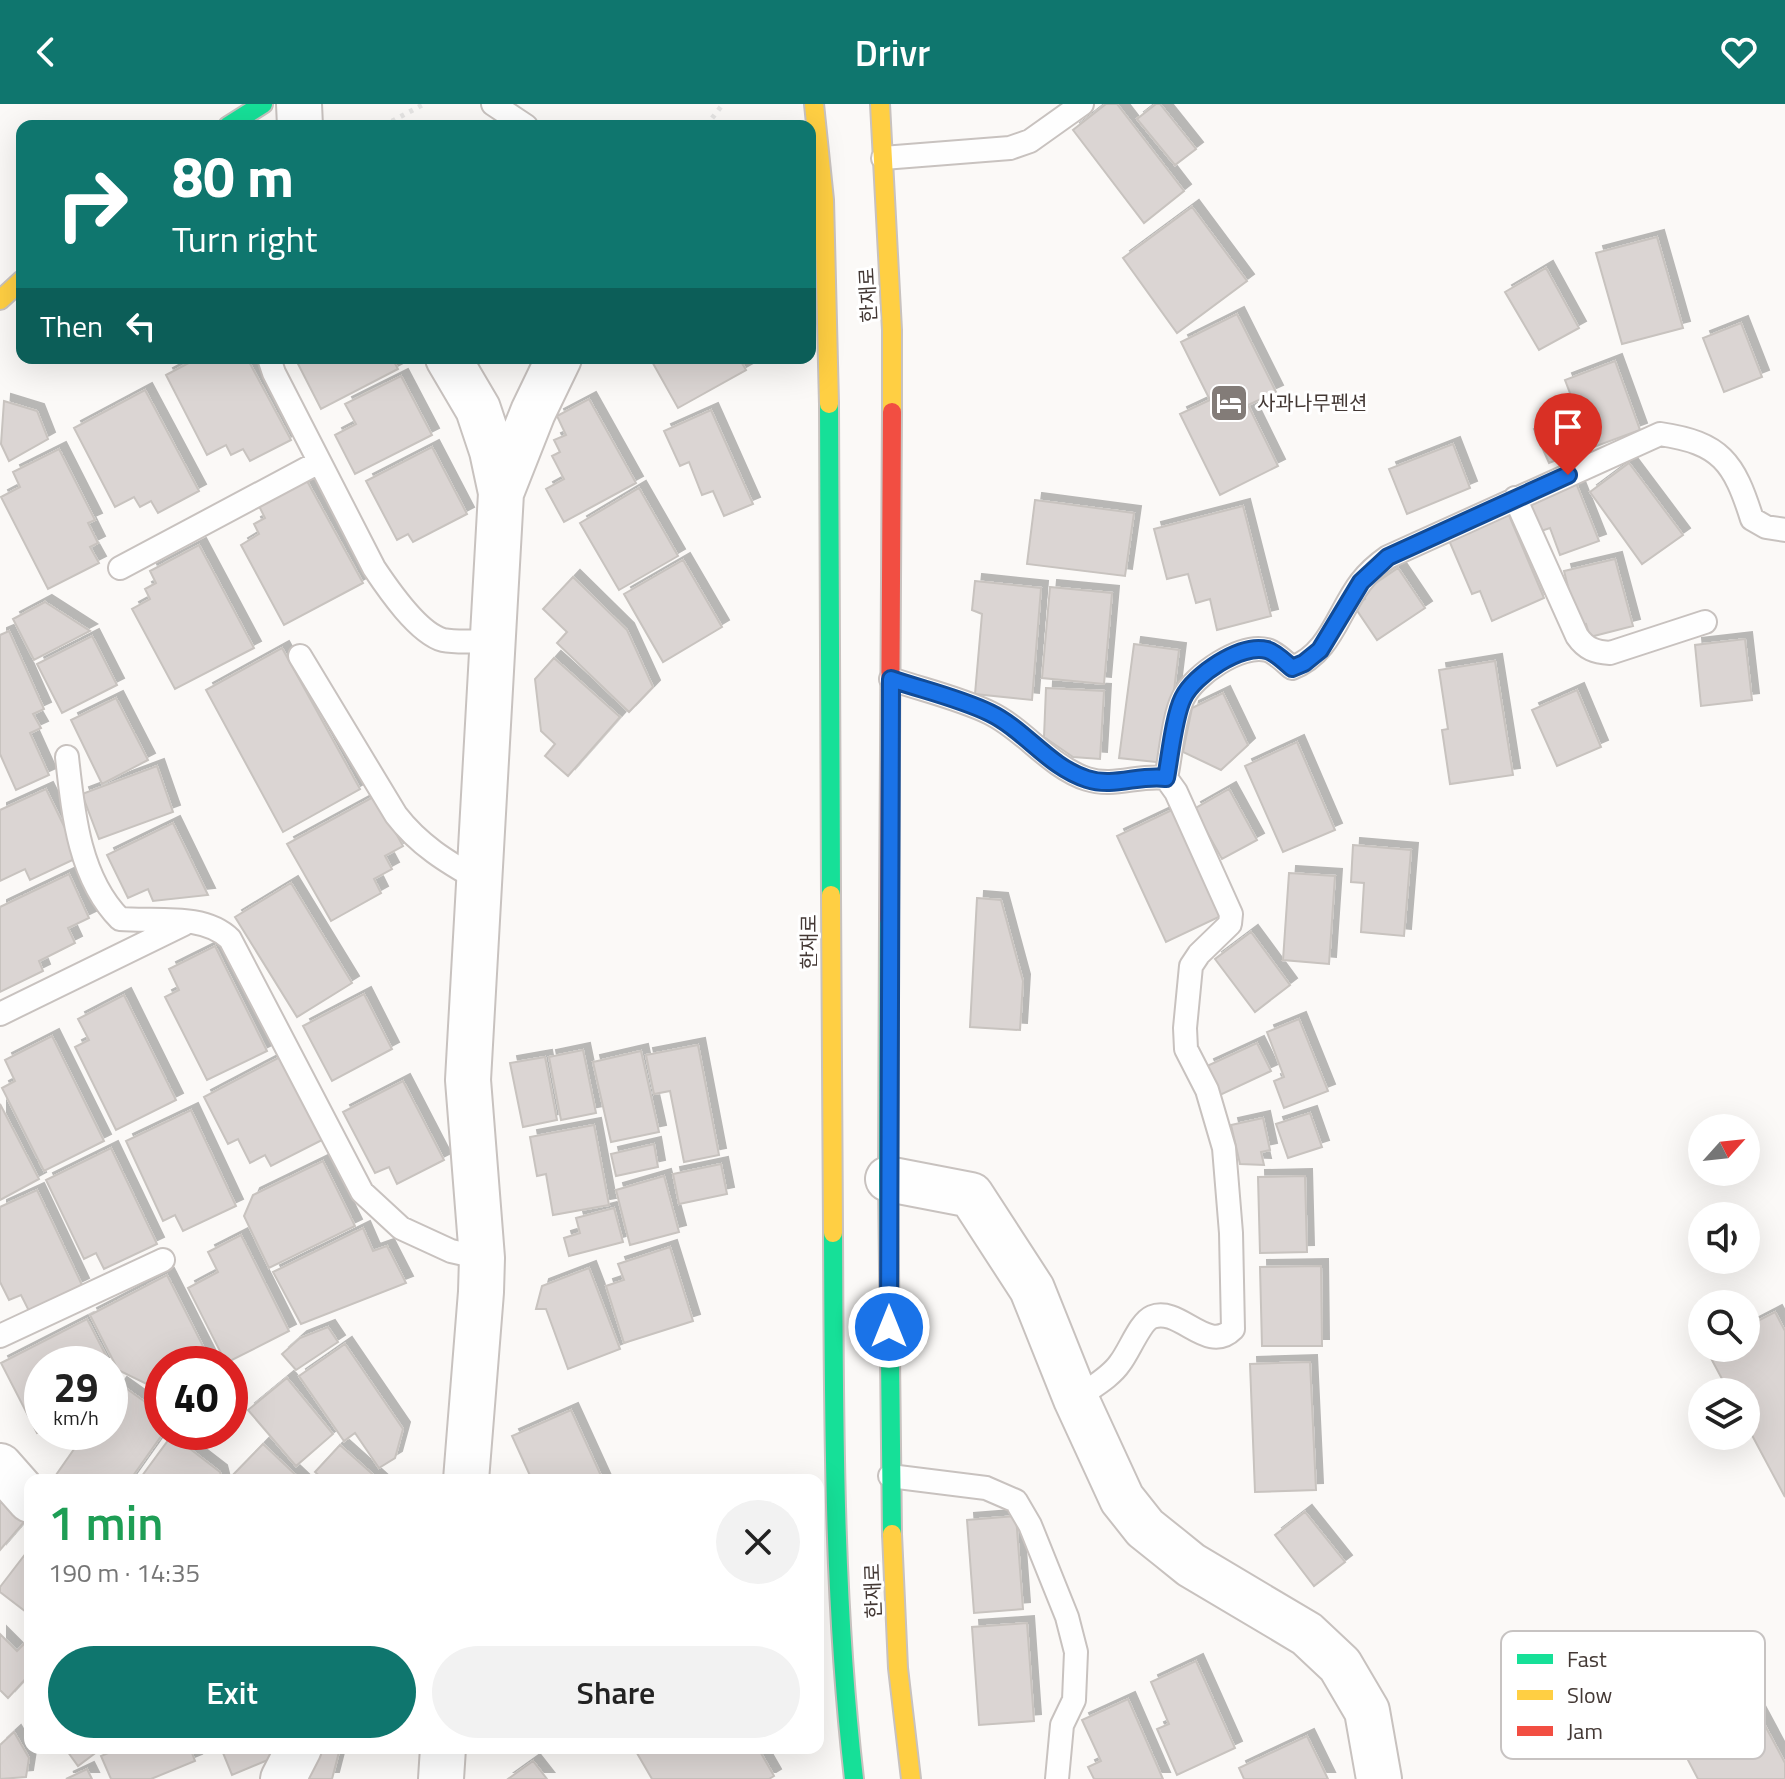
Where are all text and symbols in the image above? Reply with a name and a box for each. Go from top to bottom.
text: Drivr [855,25,930,80]
icon: back [24,30,68,74]
icon: heart [1717,30,1761,74]
text: 80 m [172,134,294,219]
icon: right [40,152,144,256]
text: Turn right [172,211,317,266]
street label: 한재로 [851,267,884,323]
text: Then [40,303,103,349]
icon: left [119,304,163,348]
hotel icon: 사과나무펜션 [1208,382,1250,424]
place label: 사과나무펜션 [1257,387,1367,418]
pin [1534,393,1602,475]
icon: arrive [1546,405,1590,449]
street label: 한재로 [793,914,824,970]
north arrow [1688,1114,1760,1186]
map controls [1688,1114,1760,1450]
button: sound [1688,1202,1760,1274]
position arrow [847,1285,931,1369]
button: search [1688,1290,1760,1362]
speed limit sign: 40 [144,1346,248,1450]
text: 29 [54,1357,98,1418]
button: layers [1688,1378,1760,1450]
text: km/h [53,1402,99,1433]
text: 1 min [48,1486,163,1559]
button: close [716,1500,800,1584]
text: 190 m · 14:35 [48,1553,200,1592]
street label: 한재로 [856,1563,889,1619]
legend [1501,1631,1765,1759]
text: Fast [1567,1642,1607,1676]
button: Exit [48,1646,416,1738]
button: Share [432,1646,800,1738]
text: Slow [1567,1678,1613,1712]
text: Jam [1567,1714,1603,1748]

